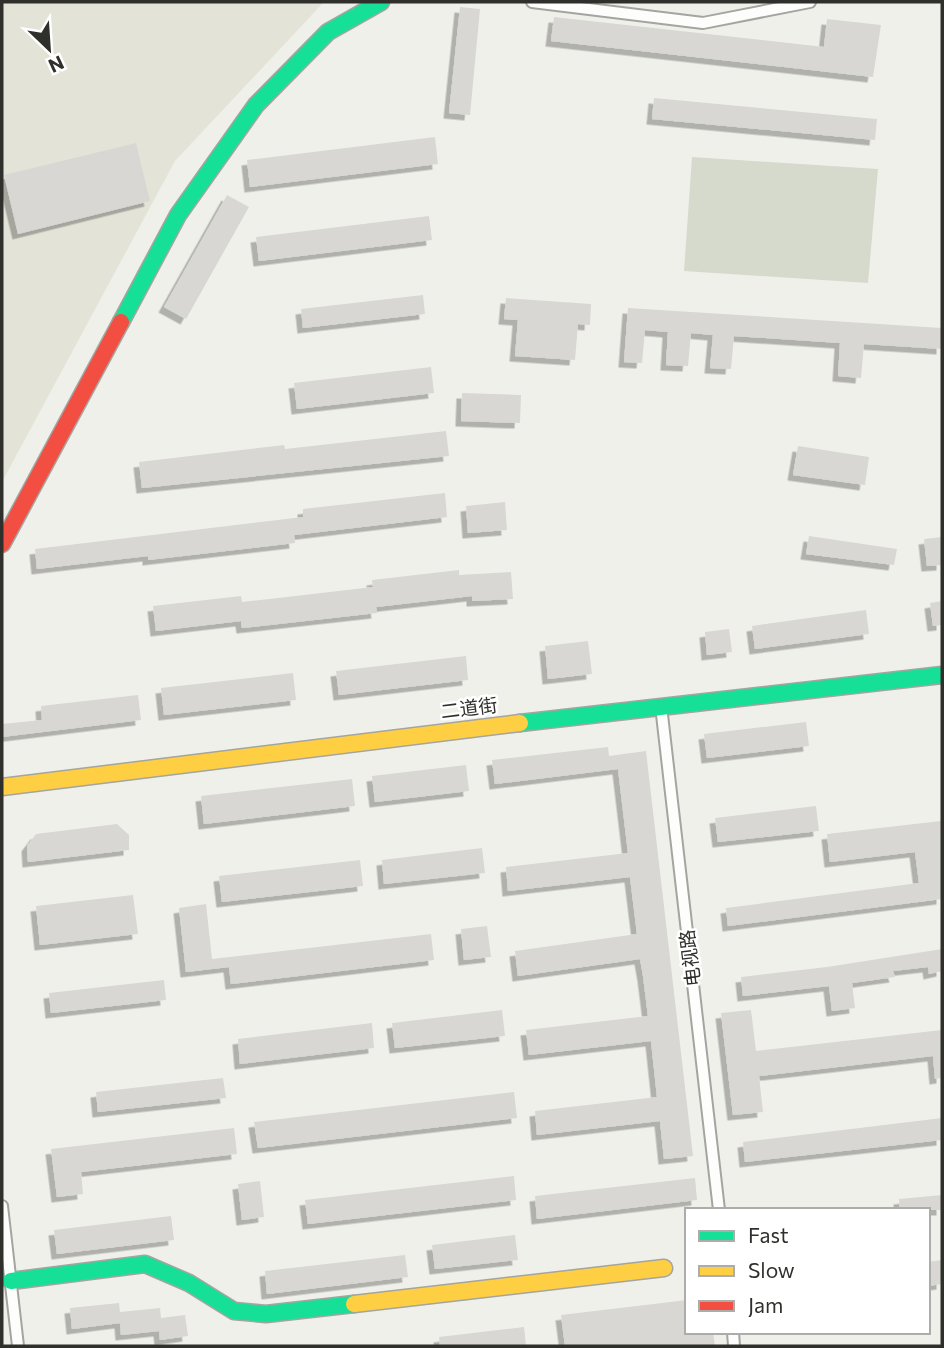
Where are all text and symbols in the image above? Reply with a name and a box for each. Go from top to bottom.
north arrow [14,14,84,84]
text: N [45,51,68,78]
street label: 二道街 [439,693,499,722]
street label: 电视路 [675,928,704,988]
legend [685,1208,930,1334]
text: Fast [748,1222,789,1247]
text: Slow [748,1257,795,1282]
text: Jam [748,1292,783,1317]

